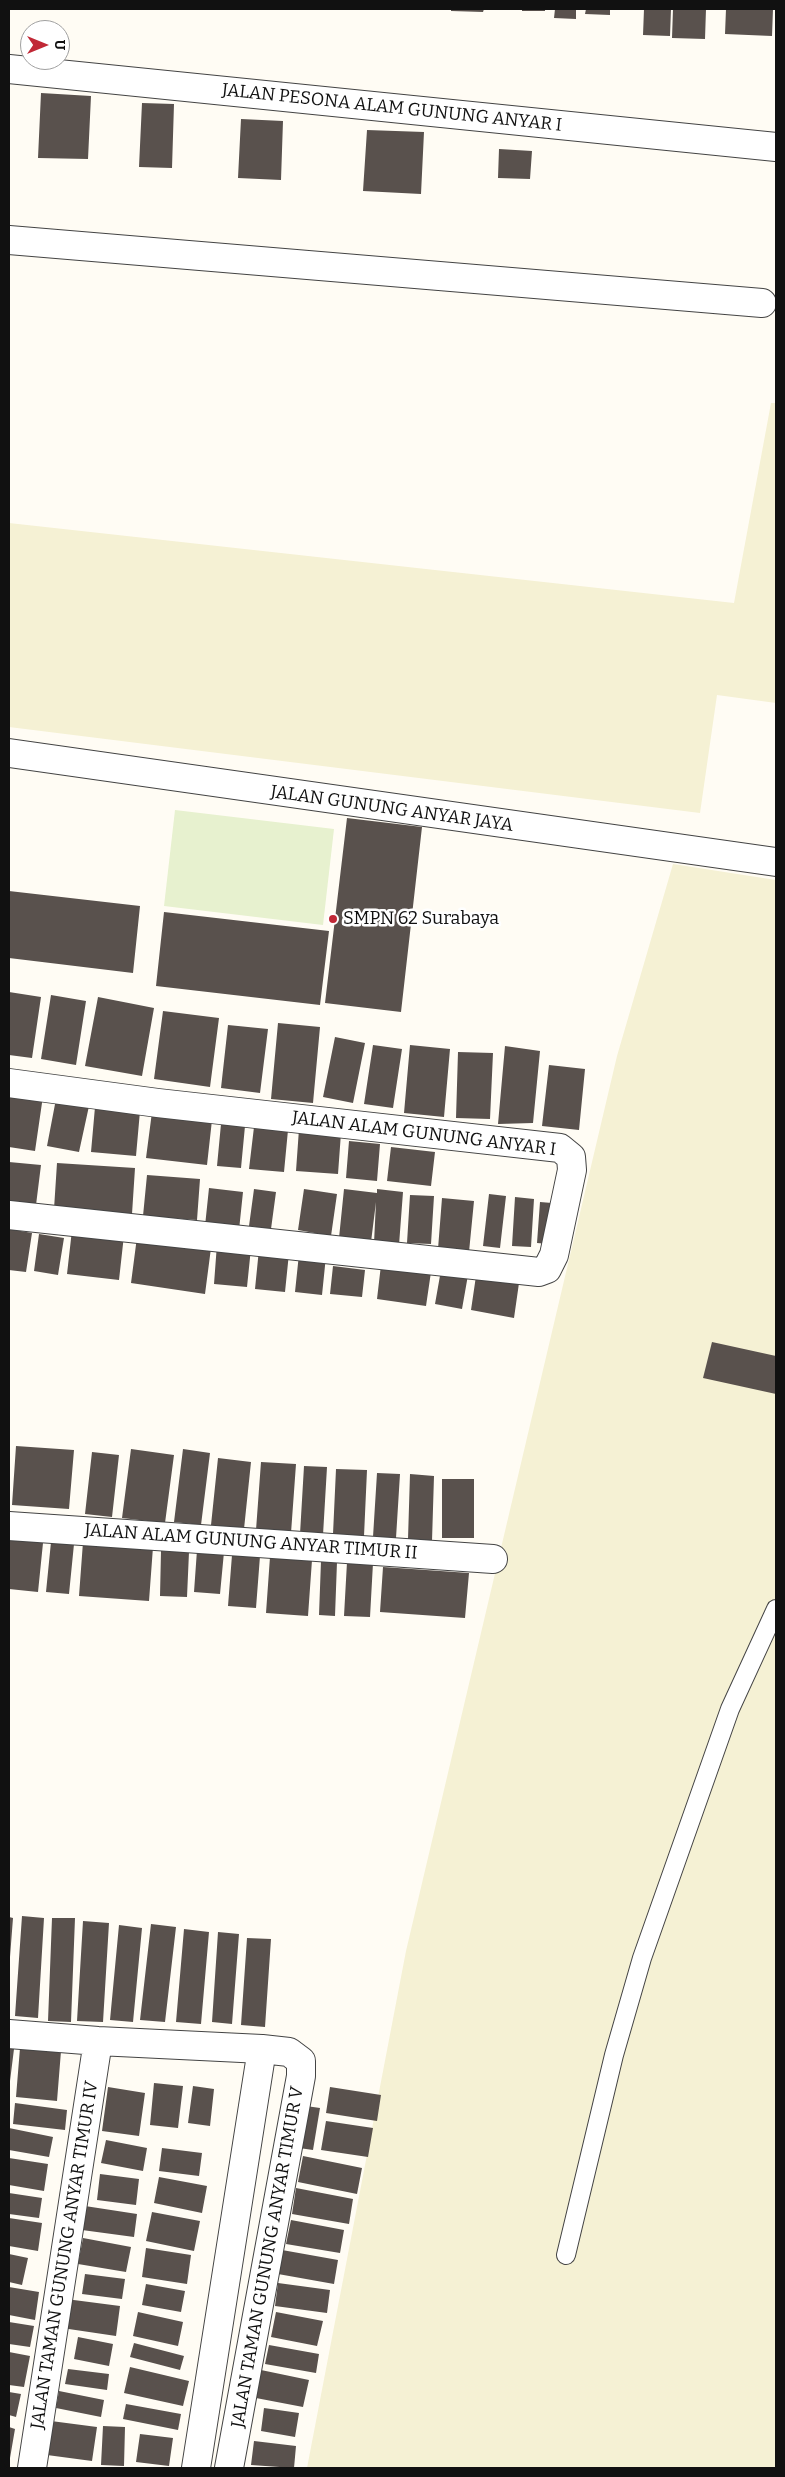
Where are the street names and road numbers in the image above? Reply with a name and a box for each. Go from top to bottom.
street label: JALAN PESONA ALAM GUNUNG ANYAR I [221,79,563,137]
street label: JALAN GUNUNG ANYAR JAYA [269,781,515,837]
street label: JALAN ALAM GUNUNG ANYAR I [291,1107,557,1161]
street label: JALAN ALAM GUNUNG ANYAR TIMUR II [84,1520,418,1564]
street label: JALAN TAMAN GUNUNG ANYAR TIMUR IV [27,2079,103,2431]
street label: JALAN TAMAN GUNUNG ANYAR TIMUR V [227,2085,309,2429]

